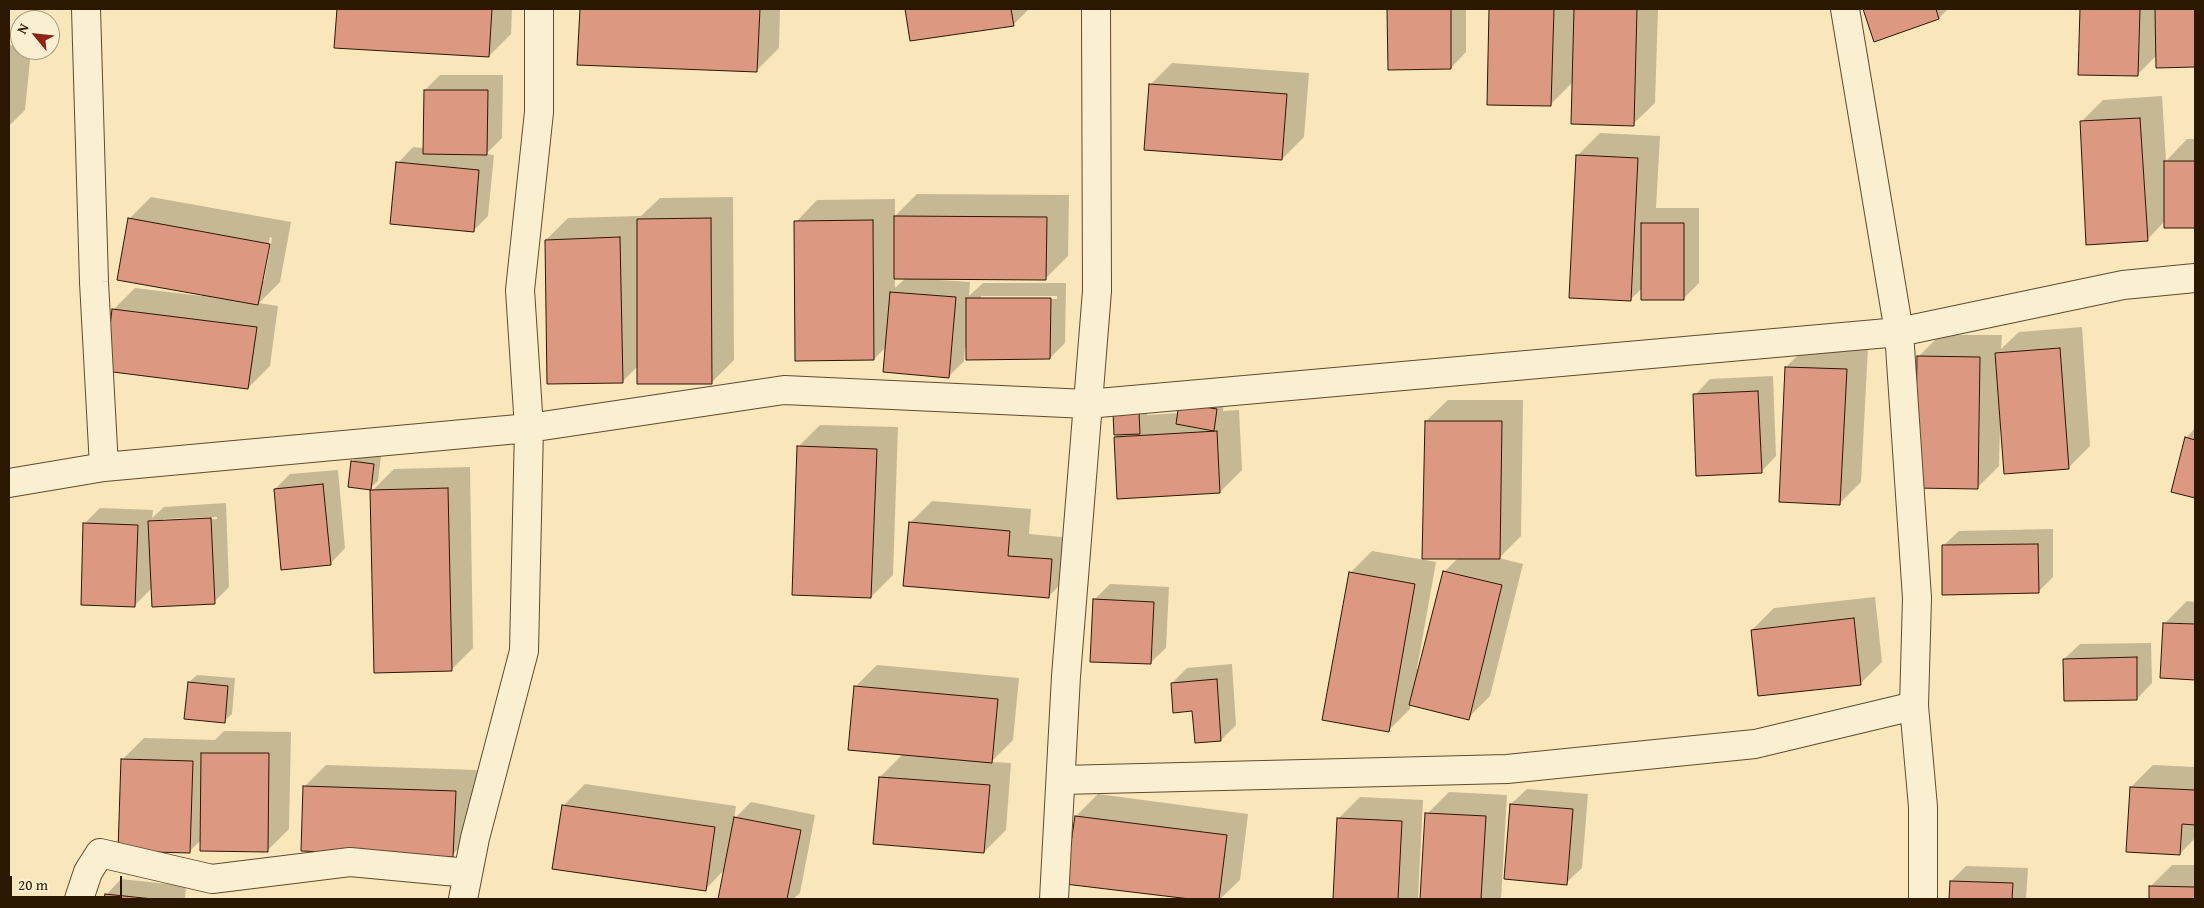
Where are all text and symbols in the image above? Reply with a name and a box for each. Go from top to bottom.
north arrow [10,10,60,60]
text: N [12,20,34,37]
scale bar [12,866,125,898]
text: 20 m [18,874,48,895]

